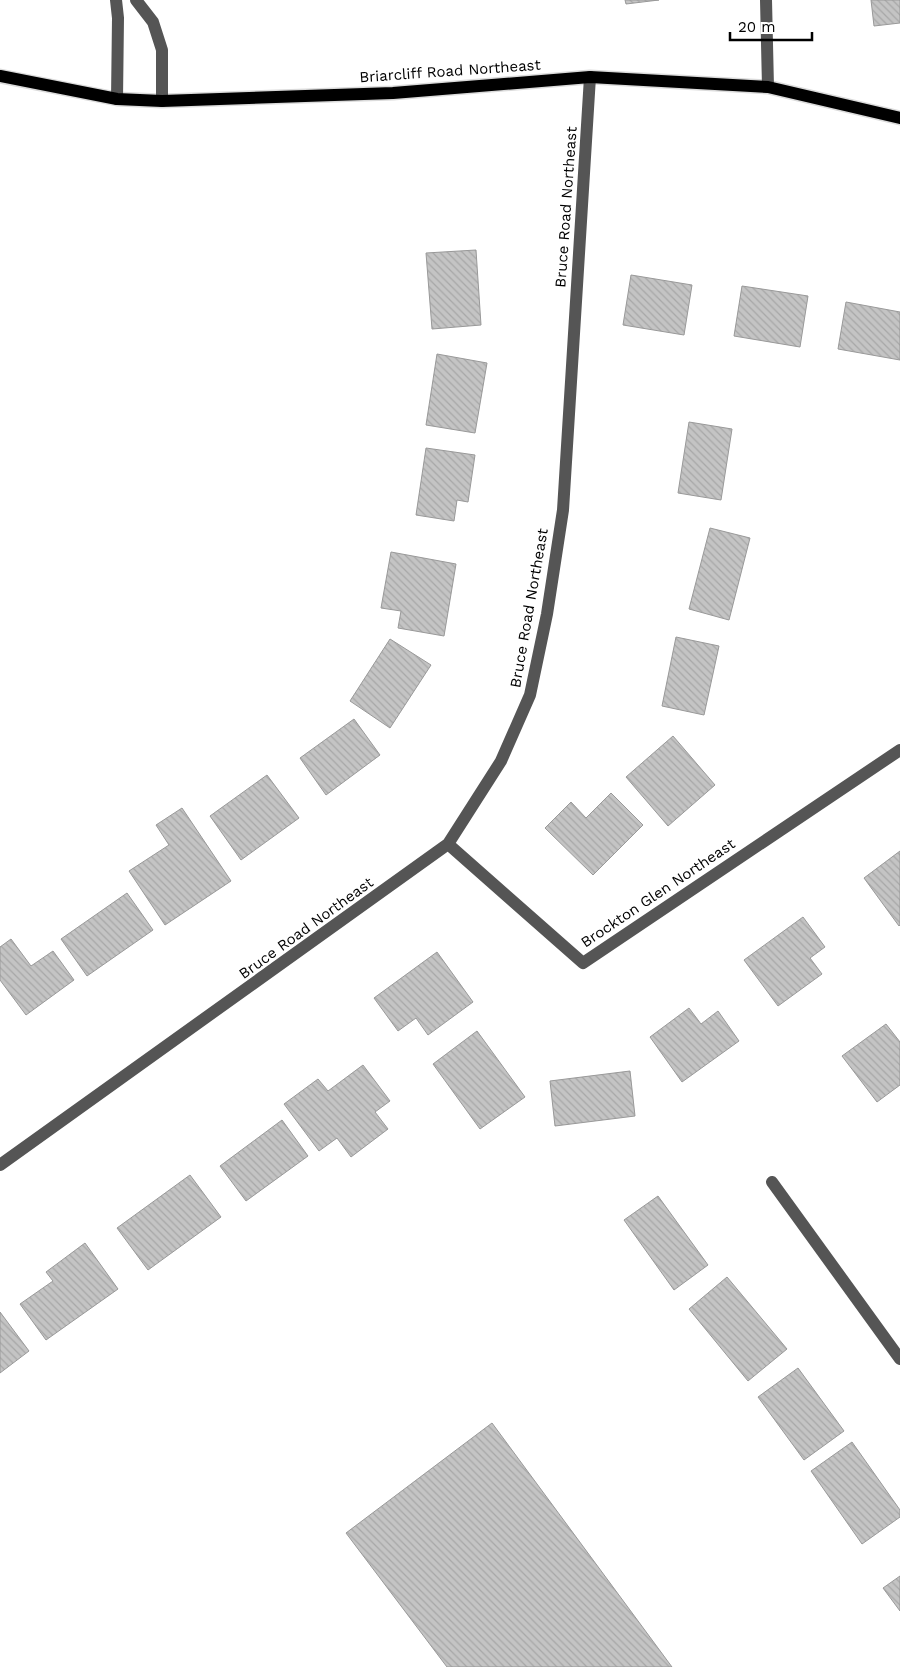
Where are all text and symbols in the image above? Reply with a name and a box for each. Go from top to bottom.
scale bar [730,10,812,42]
text: 20 m [738,18,776,36]
street label: Briarcliff Road Northeast [359,56,542,86]
street label: Bruce Road Northeast [551,125,581,288]
street label: Bruce Road Northeast [506,526,552,689]
street label: Brockton Glen Northeast [577,834,739,951]
street label: Bruce Road Northeast [235,873,377,983]

